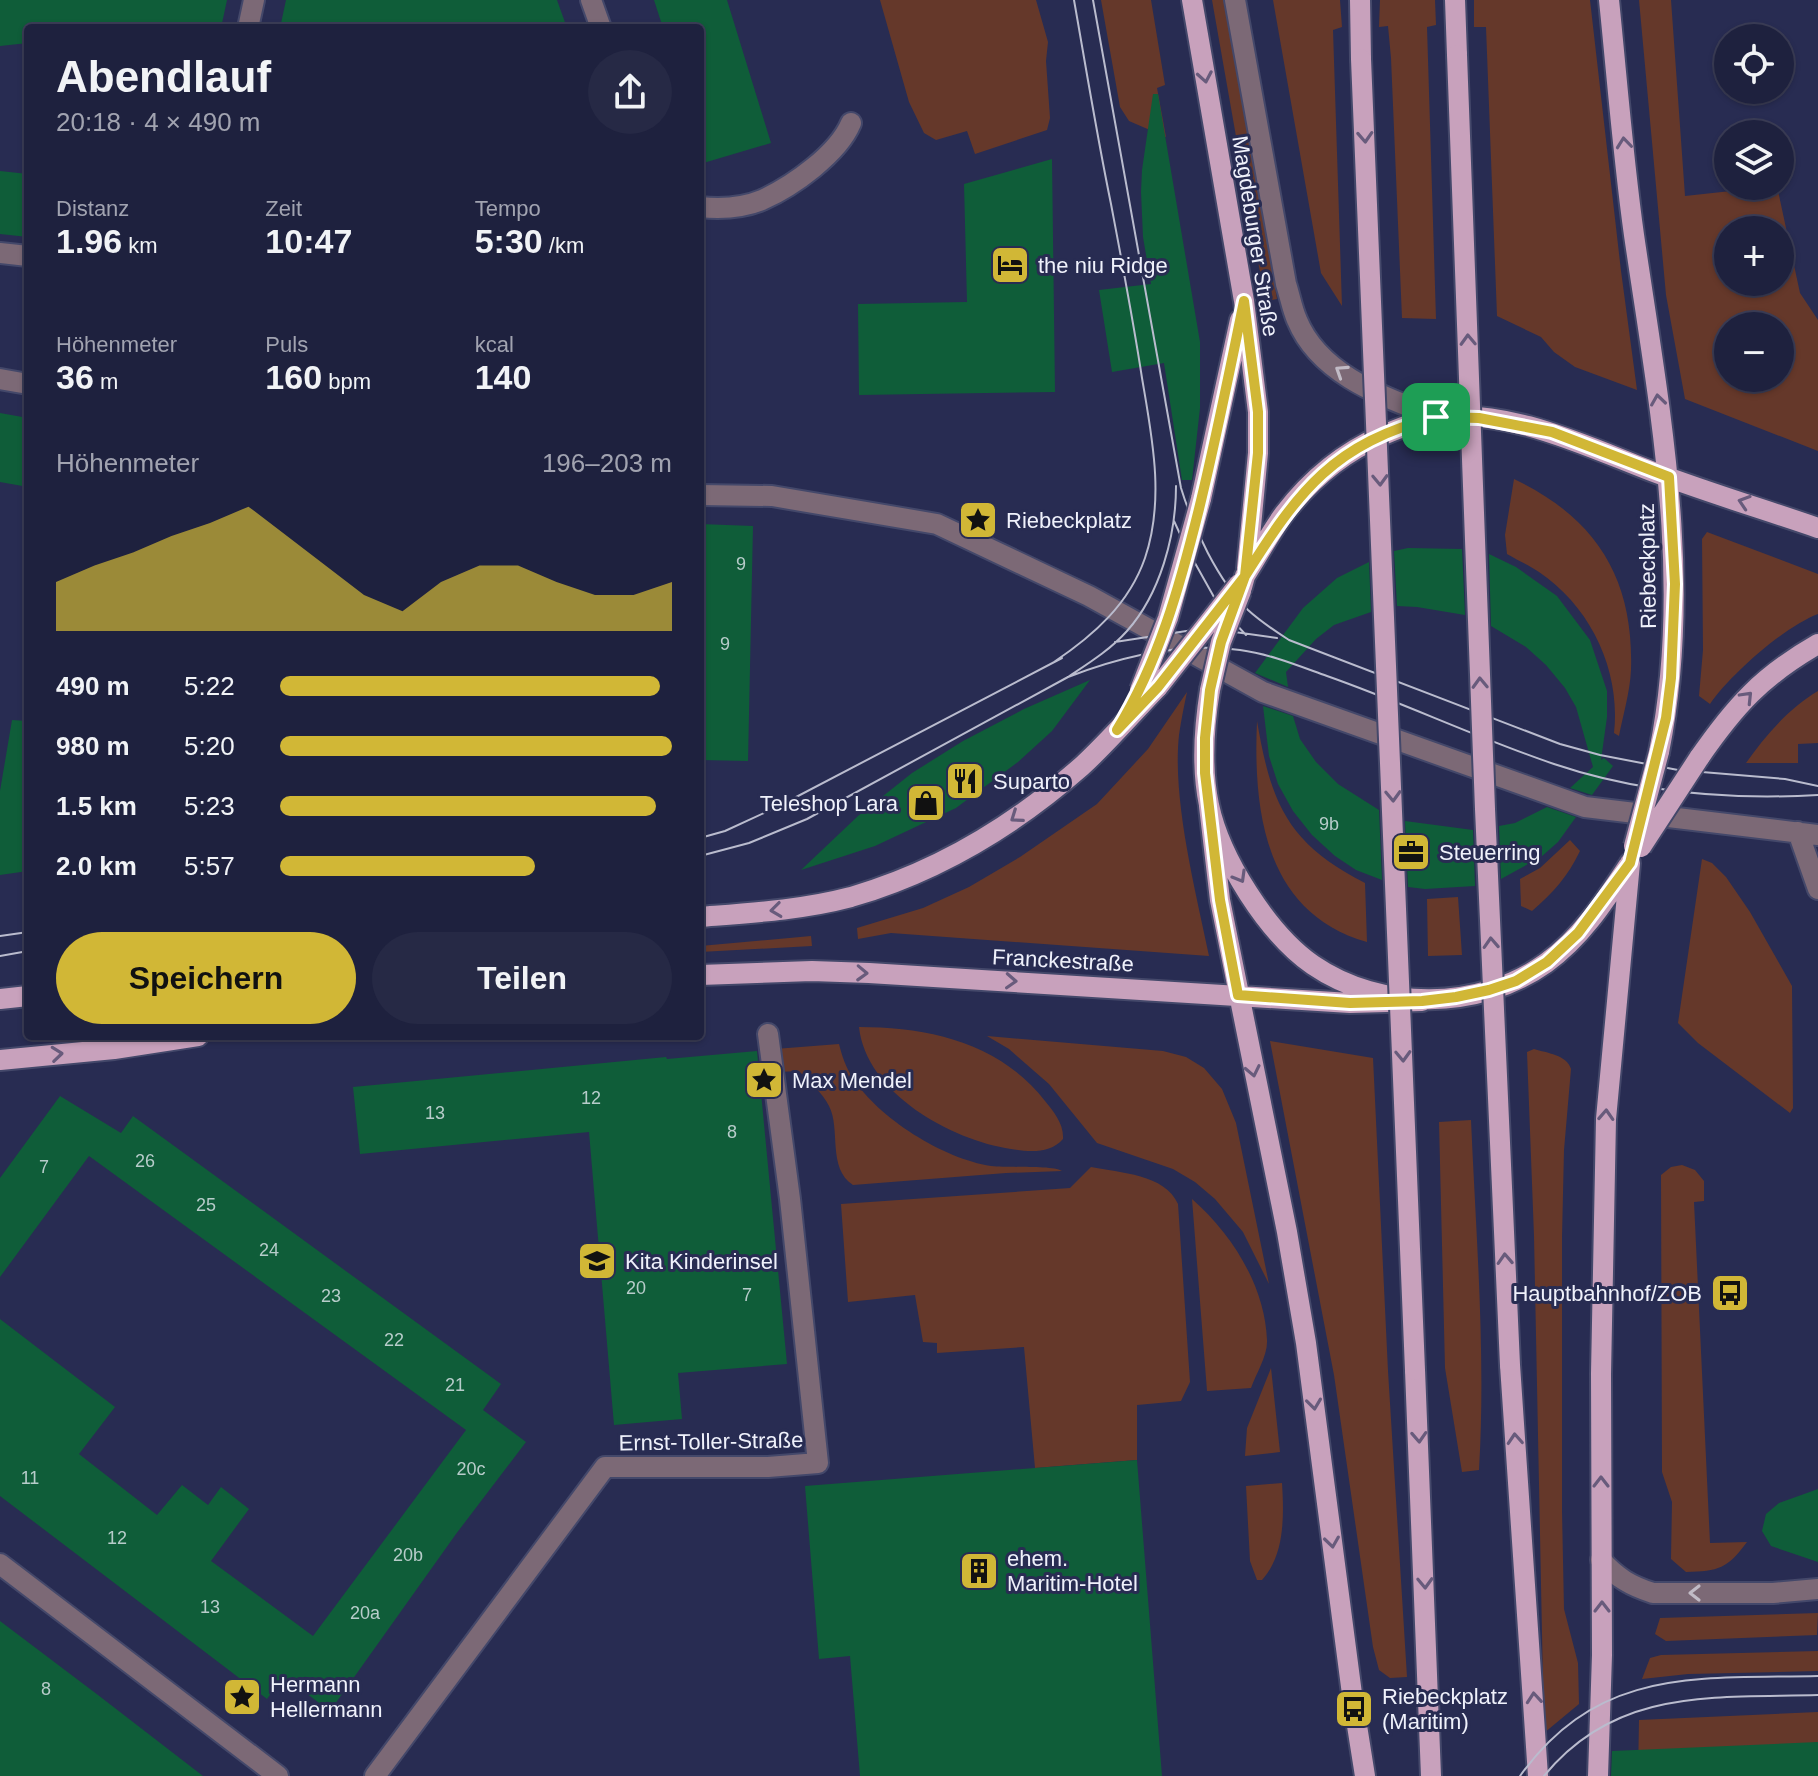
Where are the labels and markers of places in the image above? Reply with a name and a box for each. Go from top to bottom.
hotel icon: the niu Ridge [989,244,1031,286]
place label: the niu Ridge [1038,253,1168,278]
pin [1402,383,1470,451]
place icon: Riebeckplatz [957,499,999,541]
place label: Riebeckplatz [1006,508,1132,533]
restaurant icon: Suparto [944,760,986,802]
place label: Suparto [993,769,1070,794]
shop icon: Teleshop Lara [905,782,947,824]
place label: Teleshop Lara [760,791,899,816]
office icon: Steuerring [1390,831,1432,873]
place label: Steuerring [1439,840,1541,865]
place icon: Max Mendel [743,1059,785,1101]
place label: Max Mendel [792,1068,912,1093]
school or university icon: Kita Kinderinsel [576,1240,618,1282]
place label: Kita Kinderinsel [625,1249,778,1274]
bus stop icon: Hauptbahnhof/ZOB [1709,1272,1751,1314]
place label: Hauptbahnhof/ZOB [1512,1281,1702,1306]
place label: ehem. Maritim-Hotel [1007,1546,1138,1596]
building icon: ehem. Maritim-Hotel [958,1550,1000,1592]
place label: Hermann Hellermann [270,1672,383,1722]
place icon: Hermann Hellermann [221,1676,263,1718]
place label: Riebeckplatz (Maritim) [1382,1684,1508,1734]
bus stop icon: Riebeckplatz (Maritim) [1333,1688,1375,1730]

